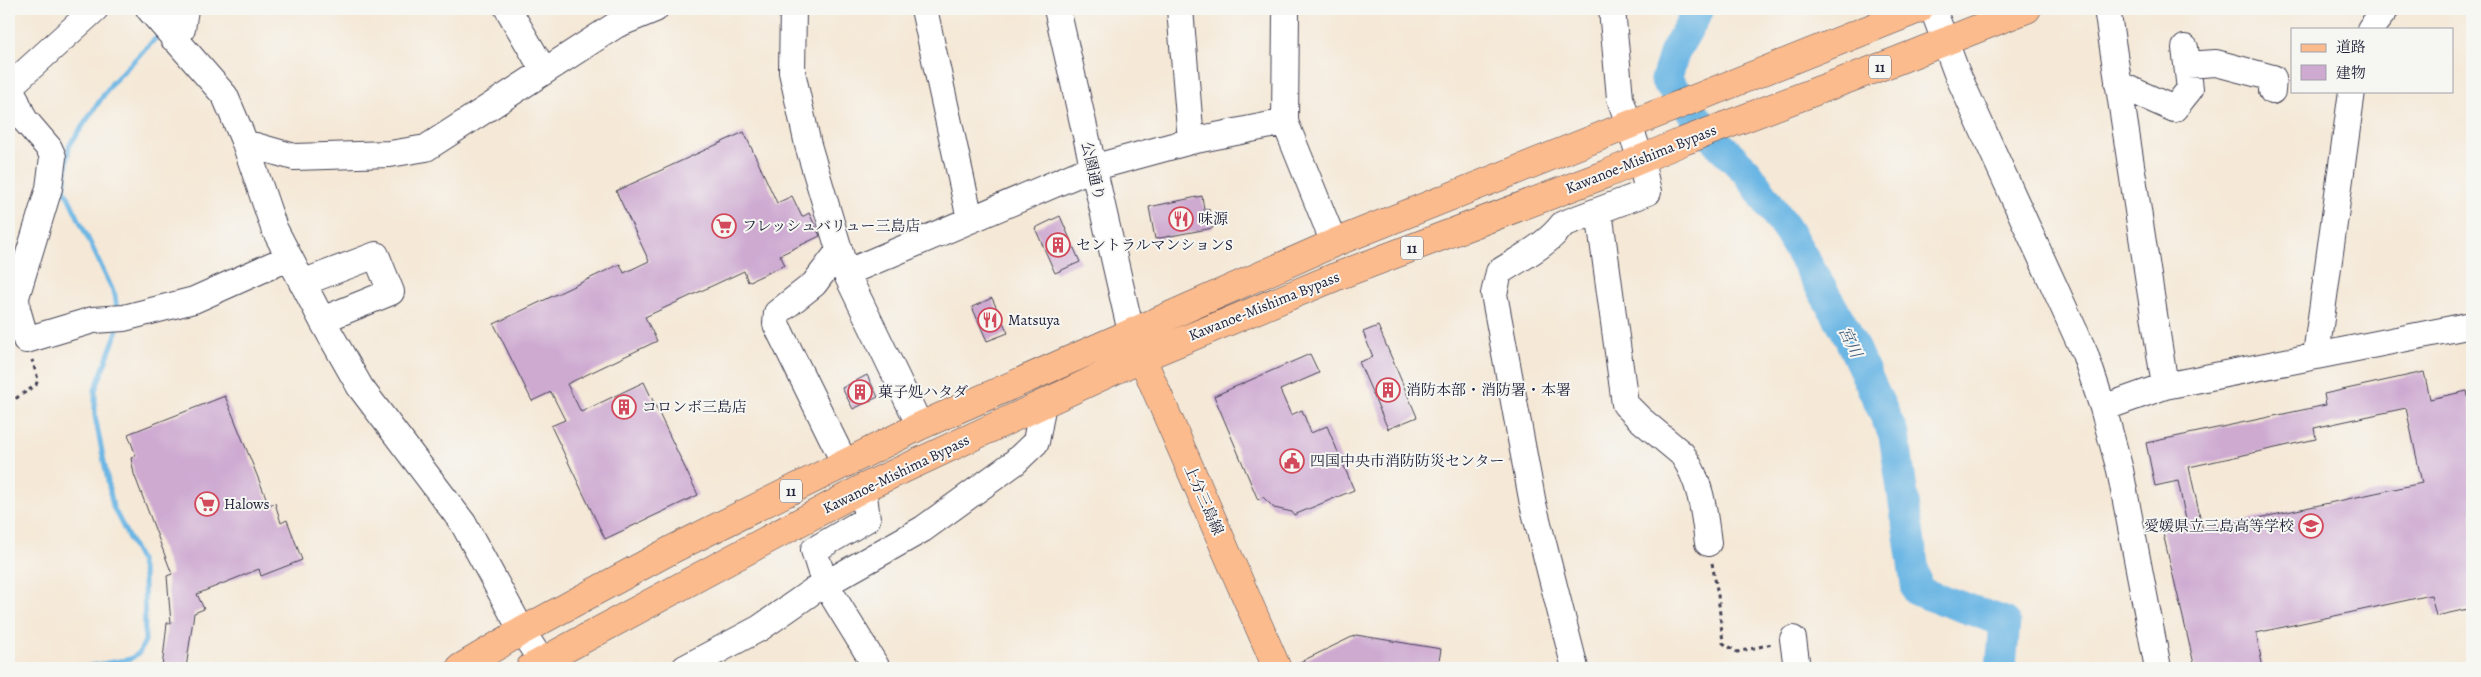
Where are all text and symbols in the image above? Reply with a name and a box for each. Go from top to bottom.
legend [2291,28,2454,92]
text: 道路 [2336,37,2366,57]
road number: 11 [1869,56,1891,78]
text: 建物 [2336,63,2366,83]
street label: Kawanoe-Mishima Bypass [1563,120,1719,198]
street label: 公園通り [1077,140,1109,202]
restaurant icon: 味源 [1168,206,1194,232]
place label: 味源 [1198,209,1228,229]
supermarket icon: フレッシュバリュー三島店 [711,213,737,239]
place label: フレッシュバリュー三島店 [742,216,921,236]
building icon: セントラルマンションS [1045,232,1071,258]
place label: セントラルマンションS [1076,235,1233,255]
road number: 11 [1401,237,1423,260]
street label: Kawanoe-Mishima Bypass [1186,267,1342,345]
restaurant icon: Matsuya [977,307,1003,333]
place label: Matsuya [1008,310,1060,330]
water label: 宮川 [1833,323,1868,363]
building icon: 消防本部・消防署・本署 [1375,377,1401,403]
building icon: 菓子処ハタダ [847,379,873,405]
place label: 消防本部・消防署・本署 [1406,380,1571,400]
place label: 菓子処ハタダ [878,382,968,402]
building icon: コロンボ三島店 [611,394,637,420]
place label: コロンボ三島店 [642,397,747,417]
street label: Kawanoe-Mishima Bypass [819,430,973,518]
public building icon: 四国中央市消防防災センター [1279,448,1305,474]
place label: 四国中央市消防防災センター [1310,451,1504,471]
street label: 上分三島線 [1180,462,1228,538]
road number: 11 [780,480,802,502]
supermarket icon: Halows [194,491,220,517]
place label: Halows [224,494,270,514]
school or university icon: 愛媛県立三島高等学校 [2298,513,2324,539]
place label: 愛媛県立三島高等学校 [2144,516,2294,536]

